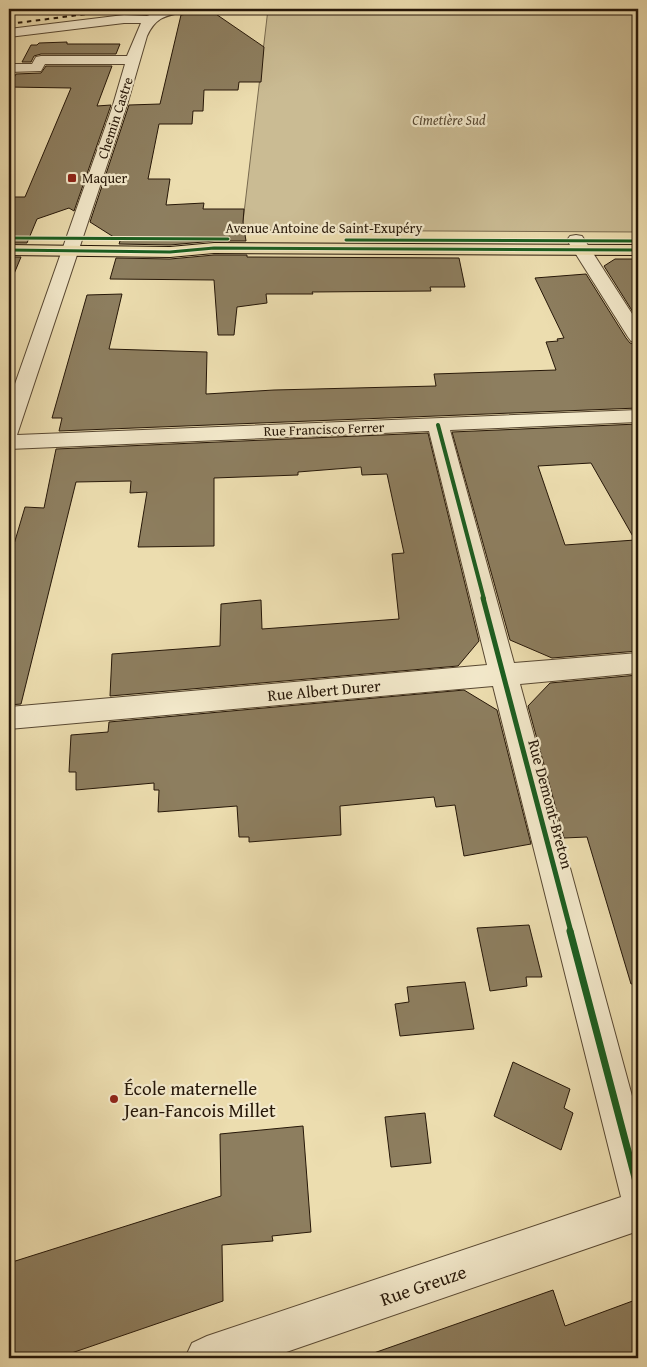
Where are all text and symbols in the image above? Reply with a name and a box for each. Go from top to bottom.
street label: Chemin Castre [92,74,138,162]
park label: Cimetière Sud [412,110,486,130]
place label: Maquer [82,168,128,188]
marker: Maquer [66,172,78,184]
street label: Avenue Antoine de Saint-Exupéry [226,218,422,238]
street label: Rue Francisco Ferrer [263,417,385,441]
street label: Rue Albert Durer [266,673,382,707]
street label: Rue Demont-Breton [522,737,580,871]
place label: École maternelle Jean-Fancois Millet [122,1074,276,1124]
marker: École maternelle Jean-Fancois Millet [108,1093,120,1105]
street label: Rue Greuze [376,1257,470,1313]

